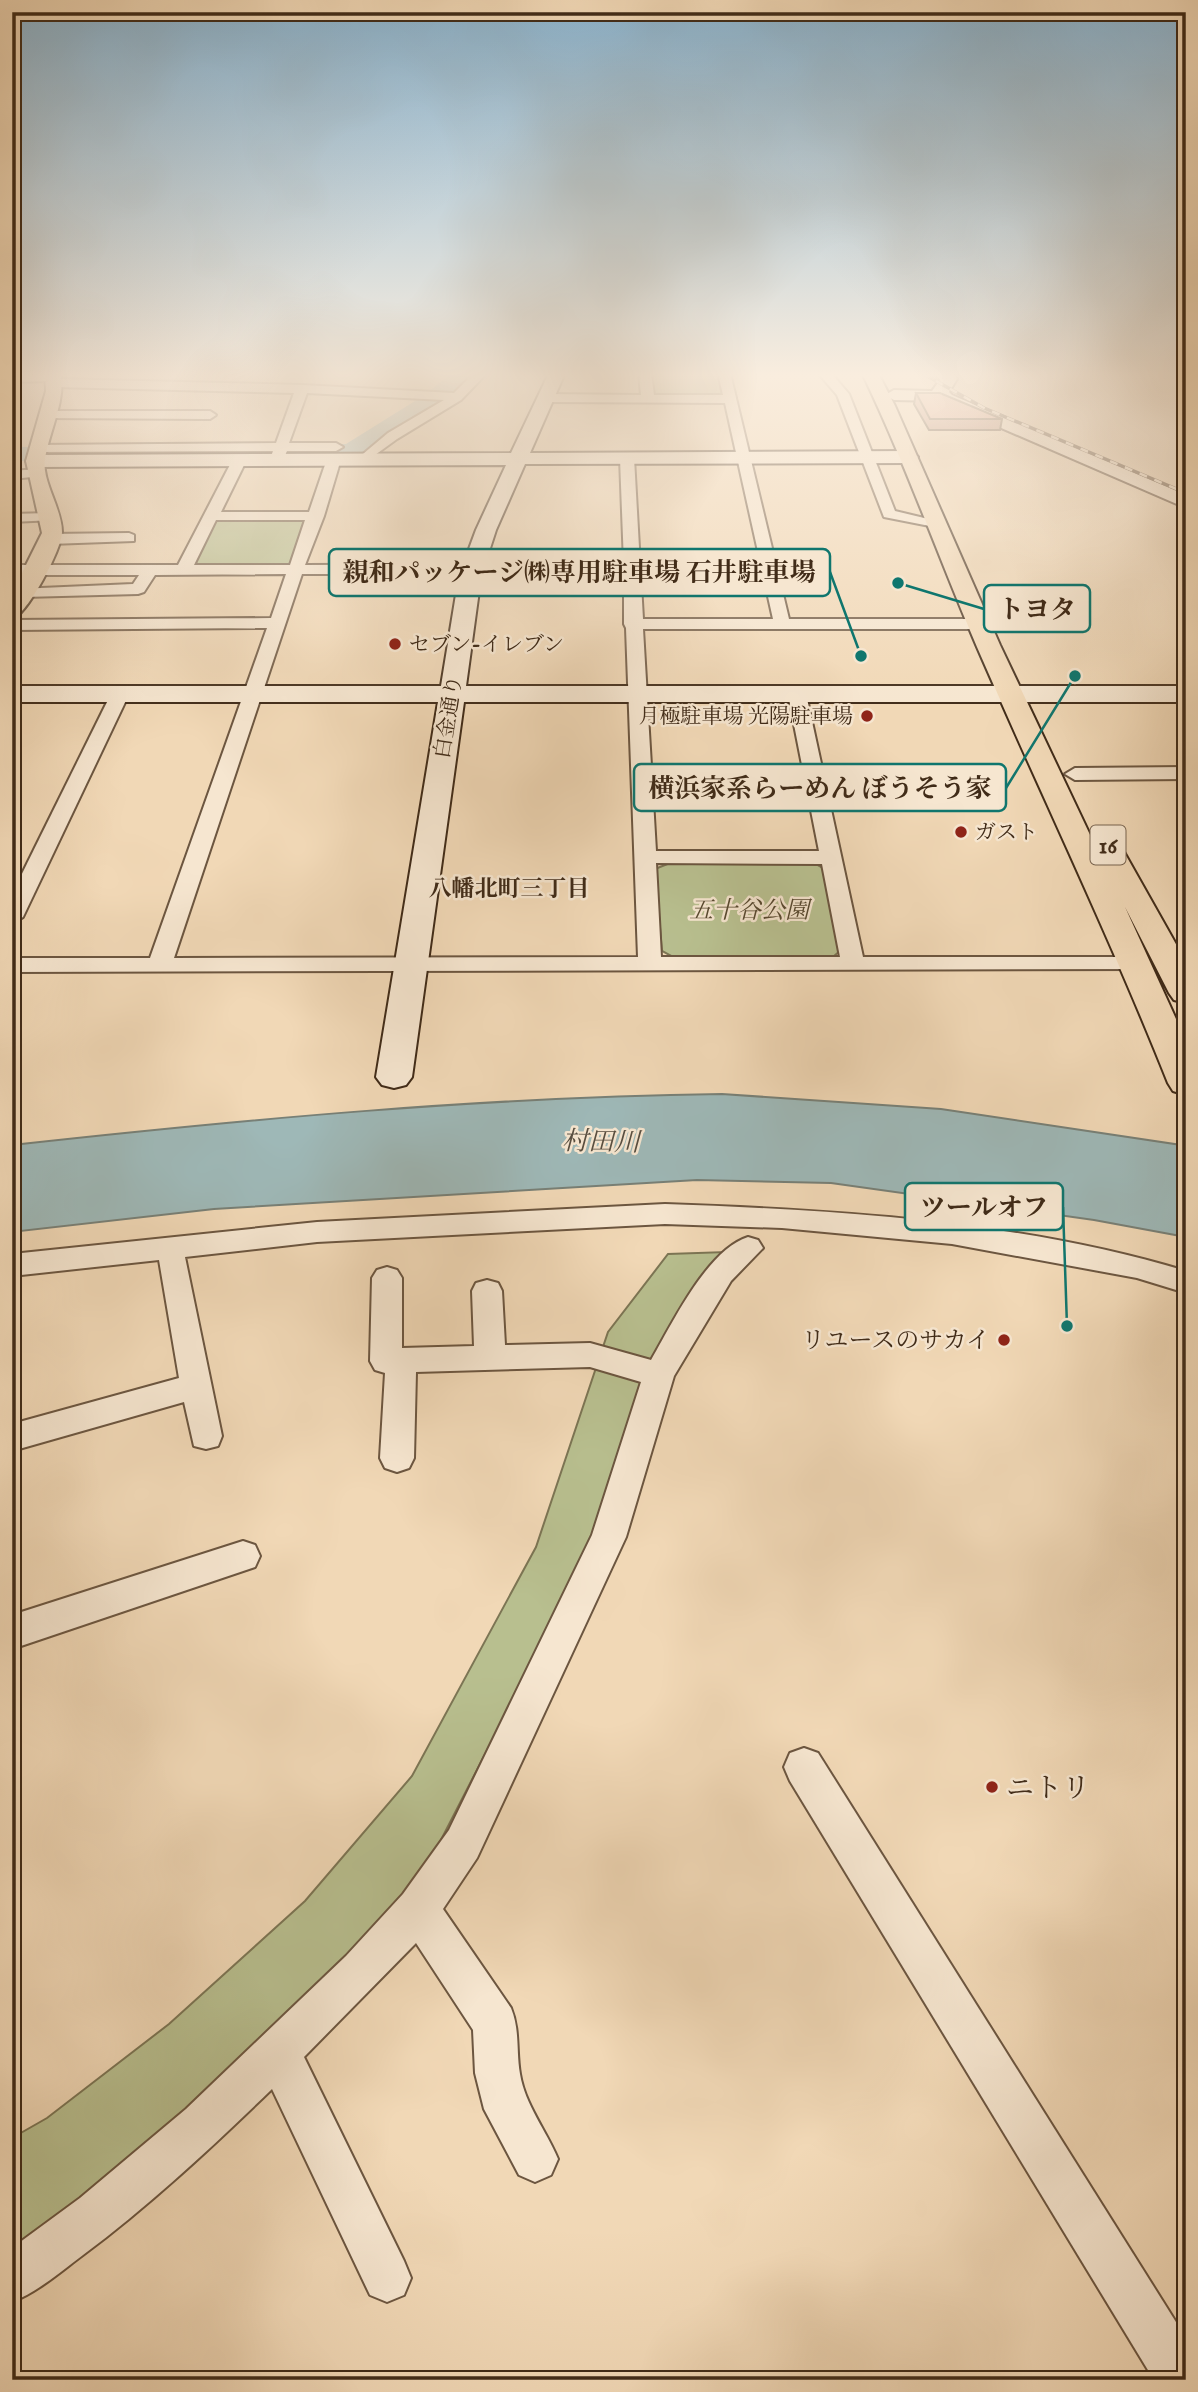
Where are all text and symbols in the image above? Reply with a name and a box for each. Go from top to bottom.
callout: 親和パッケージ㈱専用駐車場 石井駐車場 [329,549,830,596]
text: 親和パッケージ㈱専用駐車場 石井駐車場 [342,557,816,590]
callout: トヨタ [984,585,1090,632]
text: トヨタ [998,594,1076,627]
place label: セブン-イレブン [409,632,564,659]
marker: セブン-イレブン [387,636,403,652]
street label: 白金通り [430,674,469,761]
place label: 月極駐車場 光陽駐車場 [638,704,853,731]
marker: 月極駐車場 光陽駐車場 [859,708,875,724]
callout: 横浜家系らーめん ぼうそう家 [634,764,1006,811]
text: 横浜家系らーめん ぼうそう家 [648,773,992,806]
place label: ガスト [975,820,1038,847]
marker: ガスト [953,824,969,840]
road number: 16 [1090,825,1126,864]
district label: 八幡北町三丁目 [429,875,590,904]
park label: 五十谷公園 [689,896,813,927]
water label: 村田川 [562,1125,643,1160]
callout: ツールオフ [905,1183,1063,1230]
text: ツールオフ [920,1192,1048,1225]
place label: リユースのサカイ [801,1326,990,1357]
marker: リユースのサカイ [996,1332,1012,1348]
place label: ニトリ [1006,1772,1090,1807]
marker: ニトリ [984,1779,1000,1795]

